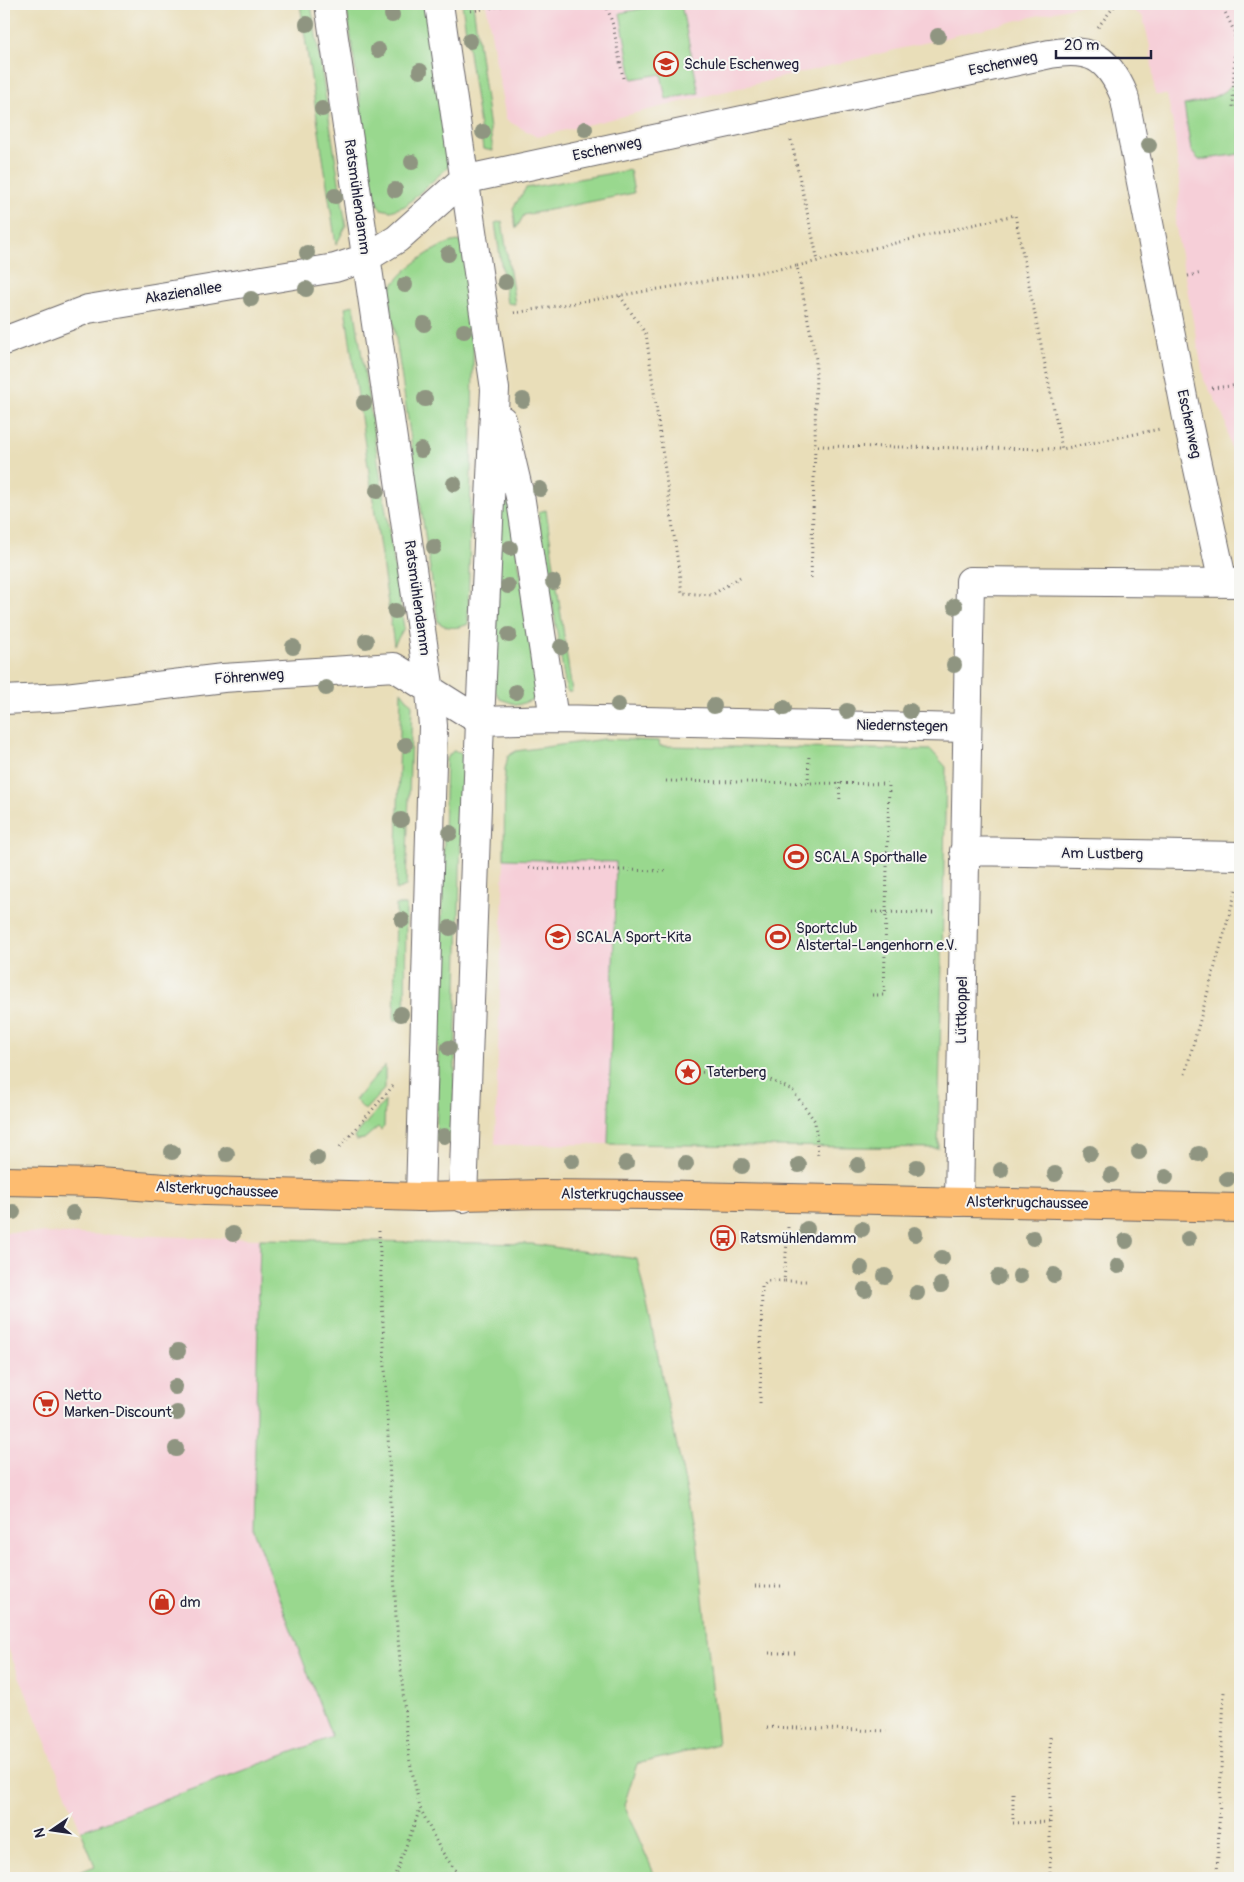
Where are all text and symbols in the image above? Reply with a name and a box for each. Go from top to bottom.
scale bar [1056,28,1152,60]
text: 20 m [1064,36,1099,55]
street label: Eschenweg [967,47,1039,81]
school or university icon: Schule Eschenweg [653,51,679,77]
place label: Schule Eschenweg [684,55,799,74]
street label: Eschenweg [571,132,643,166]
street label: Ratsmühlendamm [340,138,374,256]
street label: Akazienallee [143,277,224,308]
street label: Eschenweg [1172,388,1206,460]
street label: Ratsmühlendamm [400,539,434,657]
street label: Föhrenweg [213,665,285,689]
street label: Niedernstegen [856,716,948,736]
sports icon: SCALA Sporthalle [783,844,809,870]
street label: Am Lustberg [1061,844,1143,864]
place label: SCALA Sporthalle [814,848,928,867]
place label: Sportclub Alstertal-Langenhorn e.V. [796,919,957,955]
school or university icon: SCALA Sport-Kita [545,924,571,950]
sports icon: Sportclub Alstertal-Langenhorn e.V. [765,924,791,950]
place label: SCALA Sport-Kita [576,928,692,947]
street label: Lüttkoppel [952,976,972,1044]
place icon: Taterberg [675,1059,701,1085]
place label: Taterberg [706,1063,766,1082]
street label: Alsterkrugchaussee [155,1177,279,1203]
street label: Alsterkrugchaussee [561,1184,684,1206]
street label: Alsterkrugchaussee [966,1192,1089,1214]
bus stop icon: Ratsmühlendamm [710,1225,736,1251]
place label: Ratsmühlendamm [740,1229,856,1248]
place label: Netto Marken-Discount [64,1386,173,1422]
supermarket icon: Netto Marken-Discount [33,1391,59,1417]
shop icon: dm [149,1589,175,1615]
place label: dm [180,1593,201,1612]
north arrow [28,1804,78,1854]
text: N [30,1826,49,1839]

